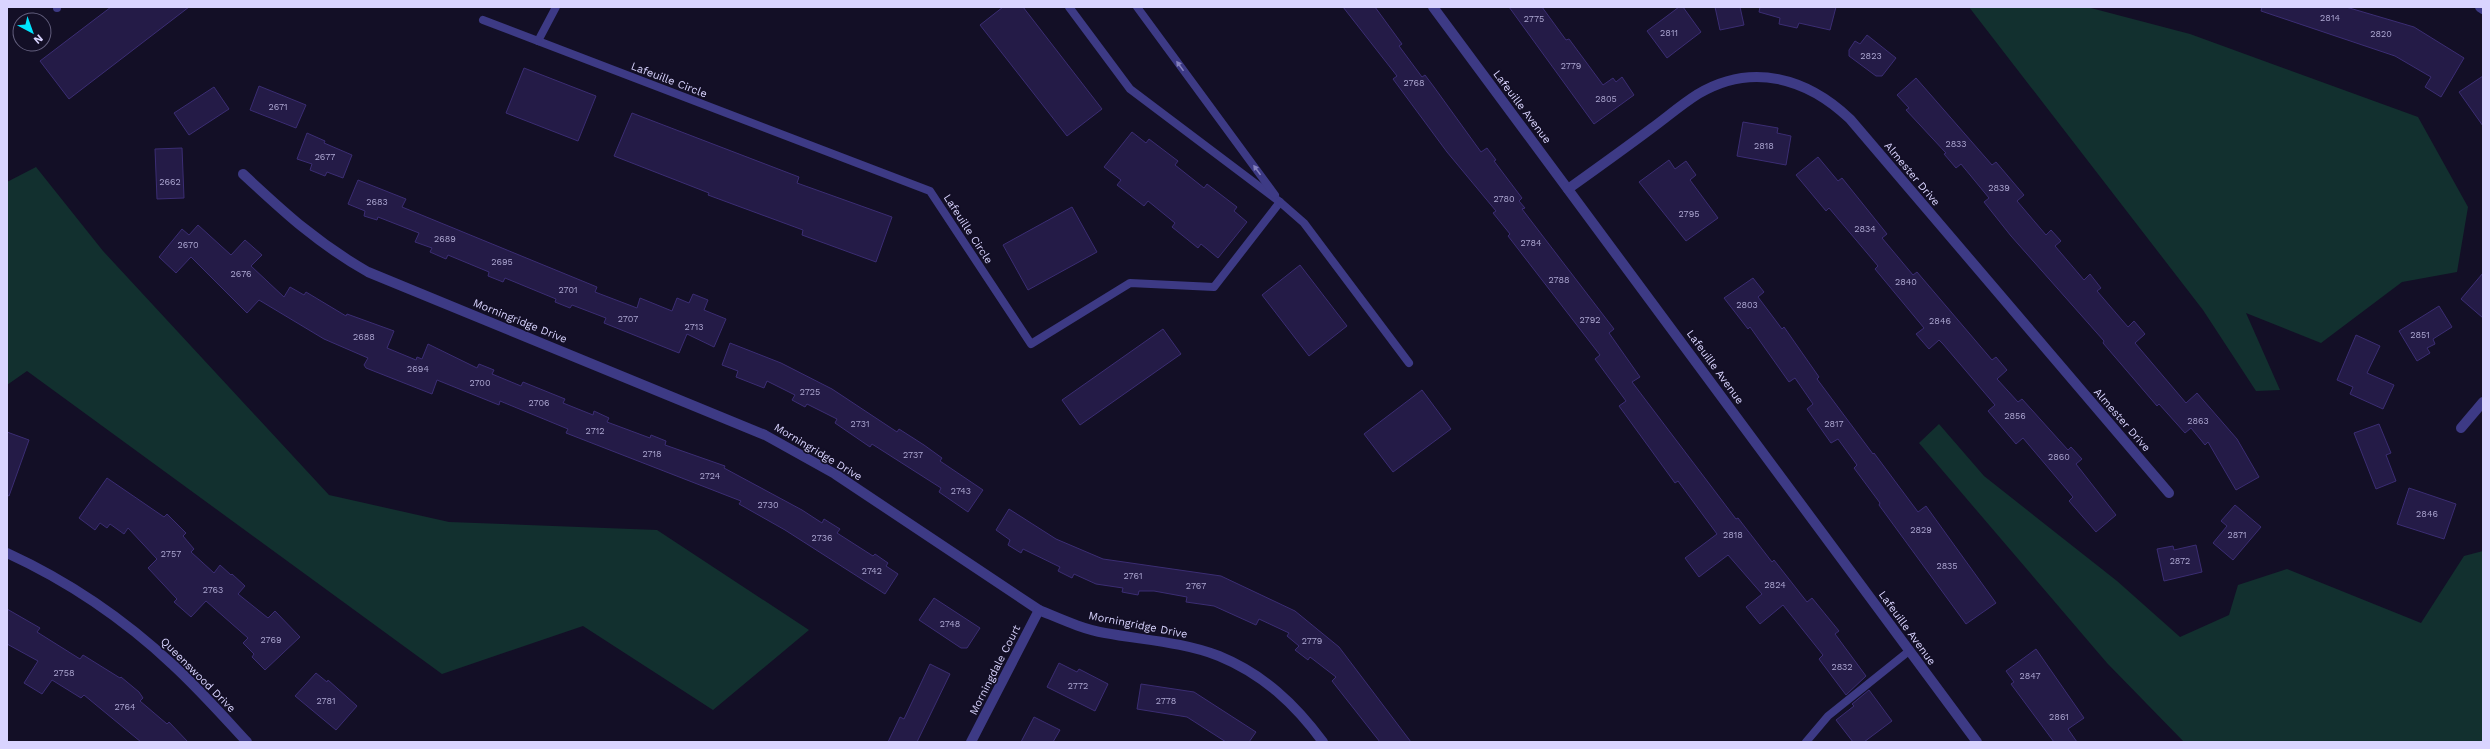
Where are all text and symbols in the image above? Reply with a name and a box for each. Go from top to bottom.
north arrow [12,12,52,52]
house number: 2814 [2320,13,2340,23]
house number: 2775 [1524,14,1544,24]
house number: 2811 [1660,28,1678,38]
house number: 2820 [2370,29,2392,39]
text: N [31,32,46,47]
house number: 2823 [1860,51,1882,61]
street label: Lafeuille Circle [629,60,709,100]
one-way arrow [1175,60,1184,71]
house number: 2779 [1561,61,1581,71]
street label: Lafeuille Avenue [1490,68,1554,146]
house number: 2768 [1404,78,1424,88]
house number: 2805 [1595,94,1617,104]
house number: 2671 [268,102,288,112]
street label: Almester Drive [1881,139,1943,209]
house number: 2833 [1945,139,1967,149]
house number: 2818 [1754,141,1774,151]
house number: 2677 [315,152,335,162]
one-way arrow [1253,165,1261,176]
house number: 2662 [159,177,181,187]
house number: 2839 [1988,183,2010,193]
street label: Lafeuille Circle [941,192,995,266]
house number: 2780 [1493,194,1515,204]
house number: 2683 [366,197,388,207]
house number: 2795 [1679,209,1699,219]
house number: 2834 [1854,224,1876,234]
house number: 2689 [434,234,456,244]
house number: 2784 [1521,238,1542,248]
house number: 2670 [177,240,199,250]
house number: 2695 [491,257,513,267]
house number: 2676 [231,269,251,279]
house number: 2788 [1548,275,1570,285]
house number: 2840 [1895,277,1917,287]
house number: 2701 [558,285,578,295]
street label: Morningridge Drive [471,296,569,346]
house number: 2803 [1736,300,1758,310]
house number: 2707 [618,314,638,324]
house number: 2792 [1580,315,1600,325]
house number: 2846 [1929,316,1951,326]
house number: 2713 [685,322,703,332]
street label: Lafeuille Avenue [1684,327,1746,407]
house number: 2851 [2410,330,2430,340]
house number: 2688 [353,332,375,342]
house number: 2694 [407,364,429,374]
house number: 2700 [469,378,491,388]
street label: Almester Drive [2091,386,2153,454]
house number: 2725 [800,387,820,397]
house number: 2706 [528,398,550,408]
house number: 2856 [2004,411,2026,421]
house number: 2863 [2187,416,2209,426]
house number: 2731 [851,419,869,429]
house number: 2817 [1824,419,1844,429]
street label: Morningridge Drive [772,421,864,483]
house number: 2712 [586,426,604,436]
house number: 2718 [642,449,662,459]
house number: 2737 [903,450,923,460]
house number: 2860 [2048,452,2070,462]
house number: 2724 [700,471,721,481]
house number: 2743 [951,486,971,496]
house number: 2730 [758,500,779,510]
house number: 2846 [2416,509,2438,519]
house number: 2829 [1910,525,1932,535]
house number: 2818 [1723,530,1743,540]
house number: 2871 [2228,530,2247,540]
house number: 2736 [812,533,832,543]
house number: 2757 [161,549,181,559]
house number: 2872 [2170,556,2190,566]
house number: 2835 [1936,561,1958,571]
house number: 2742 [862,566,882,576]
house number: 2761 [1124,571,1142,581]
house number: 2824 [1764,580,1786,590]
house number: 2767 [1186,581,1206,591]
house number: 2763 [203,585,223,595]
street label: Lafeuille Avenue [1876,588,1938,668]
street label: Morningridge Drive [1087,609,1189,641]
house number: 2748 [940,619,960,629]
street label: Morningdale Court [967,623,1023,717]
street label: Queenswood Drive [158,635,238,715]
house number: 2769 [261,635,281,645]
house number: 2779 [1302,636,1322,646]
house number: 2832 [1831,662,1853,672]
house number: 2758 [54,668,74,678]
house number: 2847 [2020,671,2040,681]
house number: 2772 [1068,681,1088,691]
house number: 2781 [317,696,336,706]
house number: 2778 [1156,696,1176,706]
house number: 2764 [115,702,136,712]
house number: 2861 [2049,712,2069,722]

